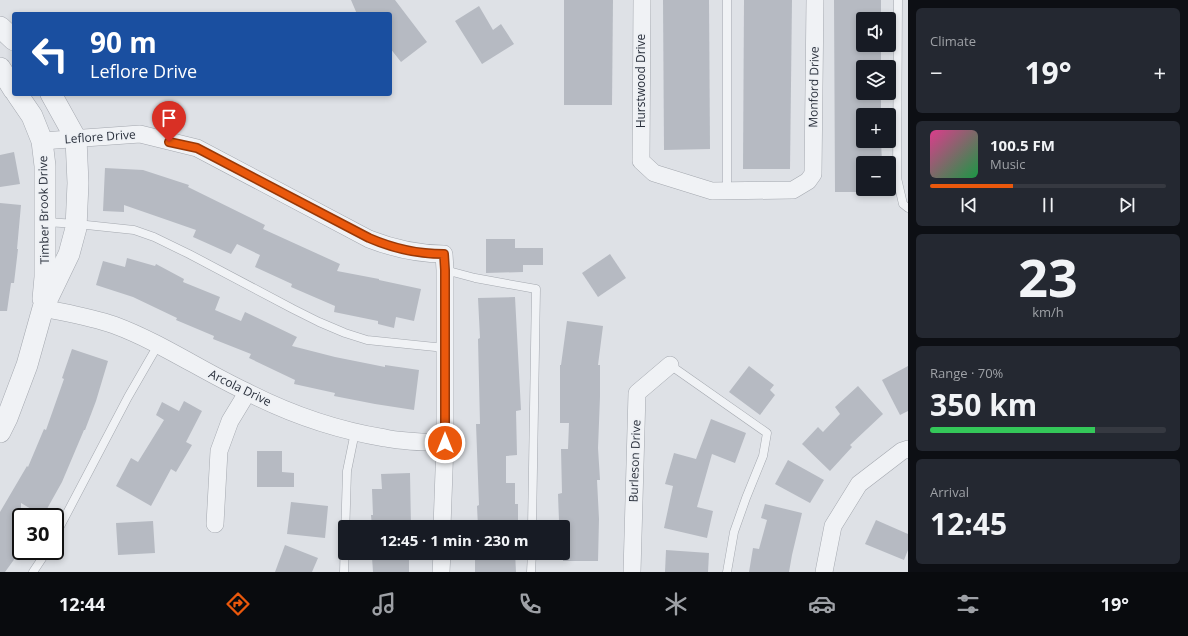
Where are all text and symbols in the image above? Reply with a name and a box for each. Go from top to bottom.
map controls [856,12,896,196]
button: sound [856,12,896,52]
text: 90 m [90,23,157,61]
icon: left [24,28,76,80]
text: Climate [930,32,976,50]
street label: Hurstwood Drive [632,33,649,128]
street label: Monford Drive [804,46,823,128]
text: 19° [1024,52,1072,93]
text: − [930,57,943,87]
text: + [1153,57,1166,87]
text: Leflore Drive [90,59,197,83]
button: layers [856,60,896,100]
pin [152,101,186,142]
icon: arrive [158,107,180,129]
button: + [856,108,896,148]
street label: Leflore Drive [64,126,136,147]
text: 100.5 FM [990,135,1055,155]
street label: Timber Brook Drive [34,155,53,265]
text: Music [990,155,1025,173]
button: − [856,156,896,196]
icon: previous [958,194,980,216]
icon: pause [1037,194,1059,216]
icon: next [1116,194,1138,216]
text: 23 [1018,241,1078,312]
text: km/h [1032,303,1064,321]
text: Range · 70% [930,364,1003,382]
street label: Arcola Drive [206,365,275,410]
text: 350 km [930,384,1037,425]
street label: Burleson Drive [625,419,644,503]
position arrow [424,422,466,464]
text: Arrival [930,483,969,501]
text: 12:45 [930,503,1007,544]
speed limit sign: 30 [12,508,64,560]
text: 12:45 · 1 min · 230 m [380,530,528,550]
icon: directions [224,590,252,618]
icon: music [370,590,398,618]
icon: phone [516,590,544,618]
icon: climate [662,590,690,618]
icon: car [808,590,836,618]
icon: filters [954,590,982,618]
text: 12:44 [59,592,105,616]
text: 19° [1101,592,1129,616]

